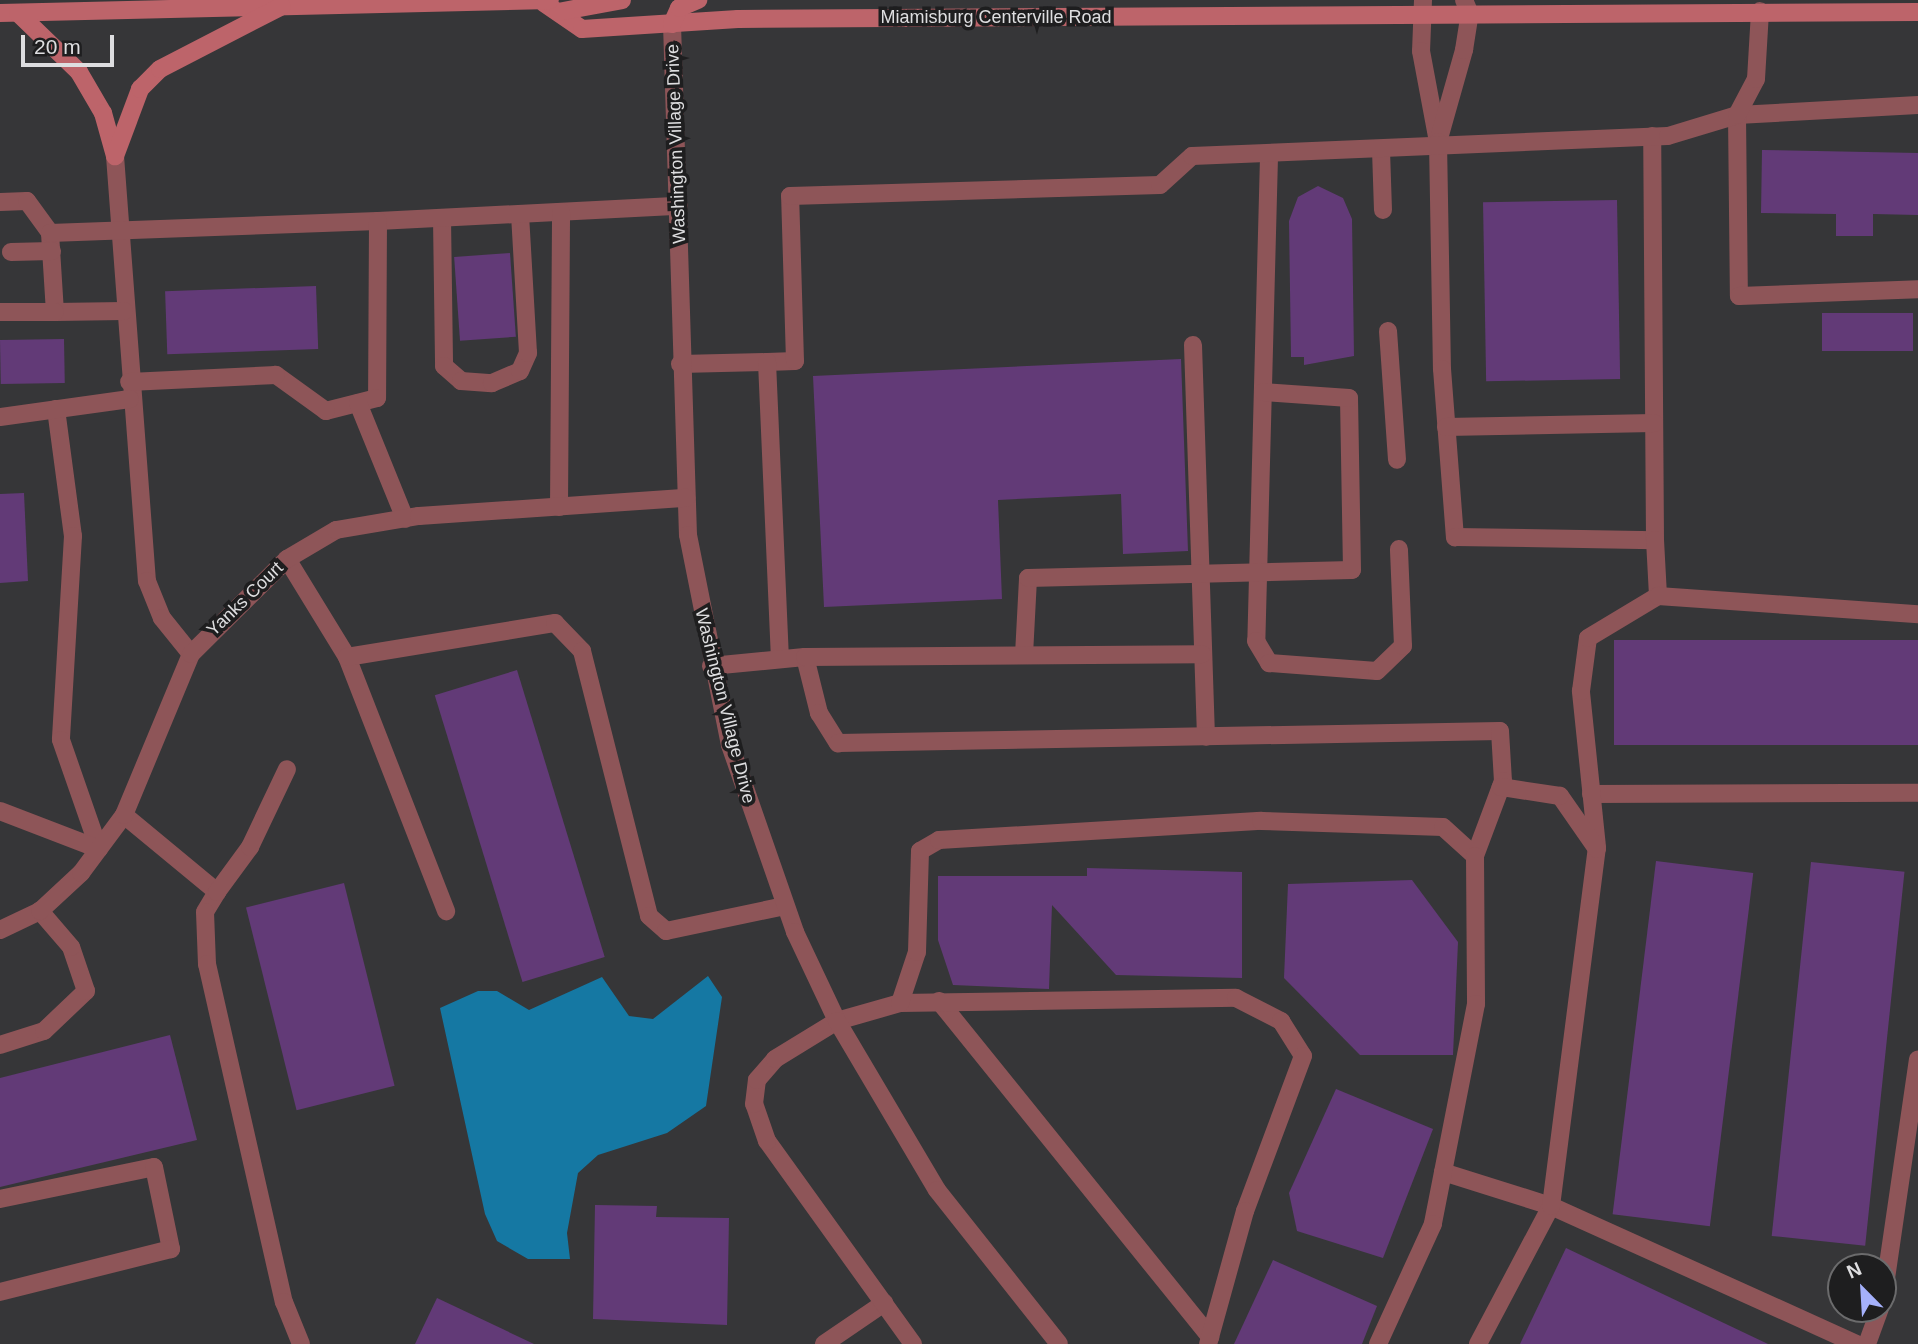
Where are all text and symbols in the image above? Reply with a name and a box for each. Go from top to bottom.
street label: Miamisburg Centerville Road [880,6,1112,28]
scale bar [24,21,117,65]
text: 20 m [34,35,81,58]
street label: Washington Village Drive [662,44,690,244]
street label: Yanks Court [202,557,288,641]
street label: Washington Village Drive [690,606,760,806]
north arrow [1827,1253,1897,1323]
text: N [1844,1258,1865,1283]

